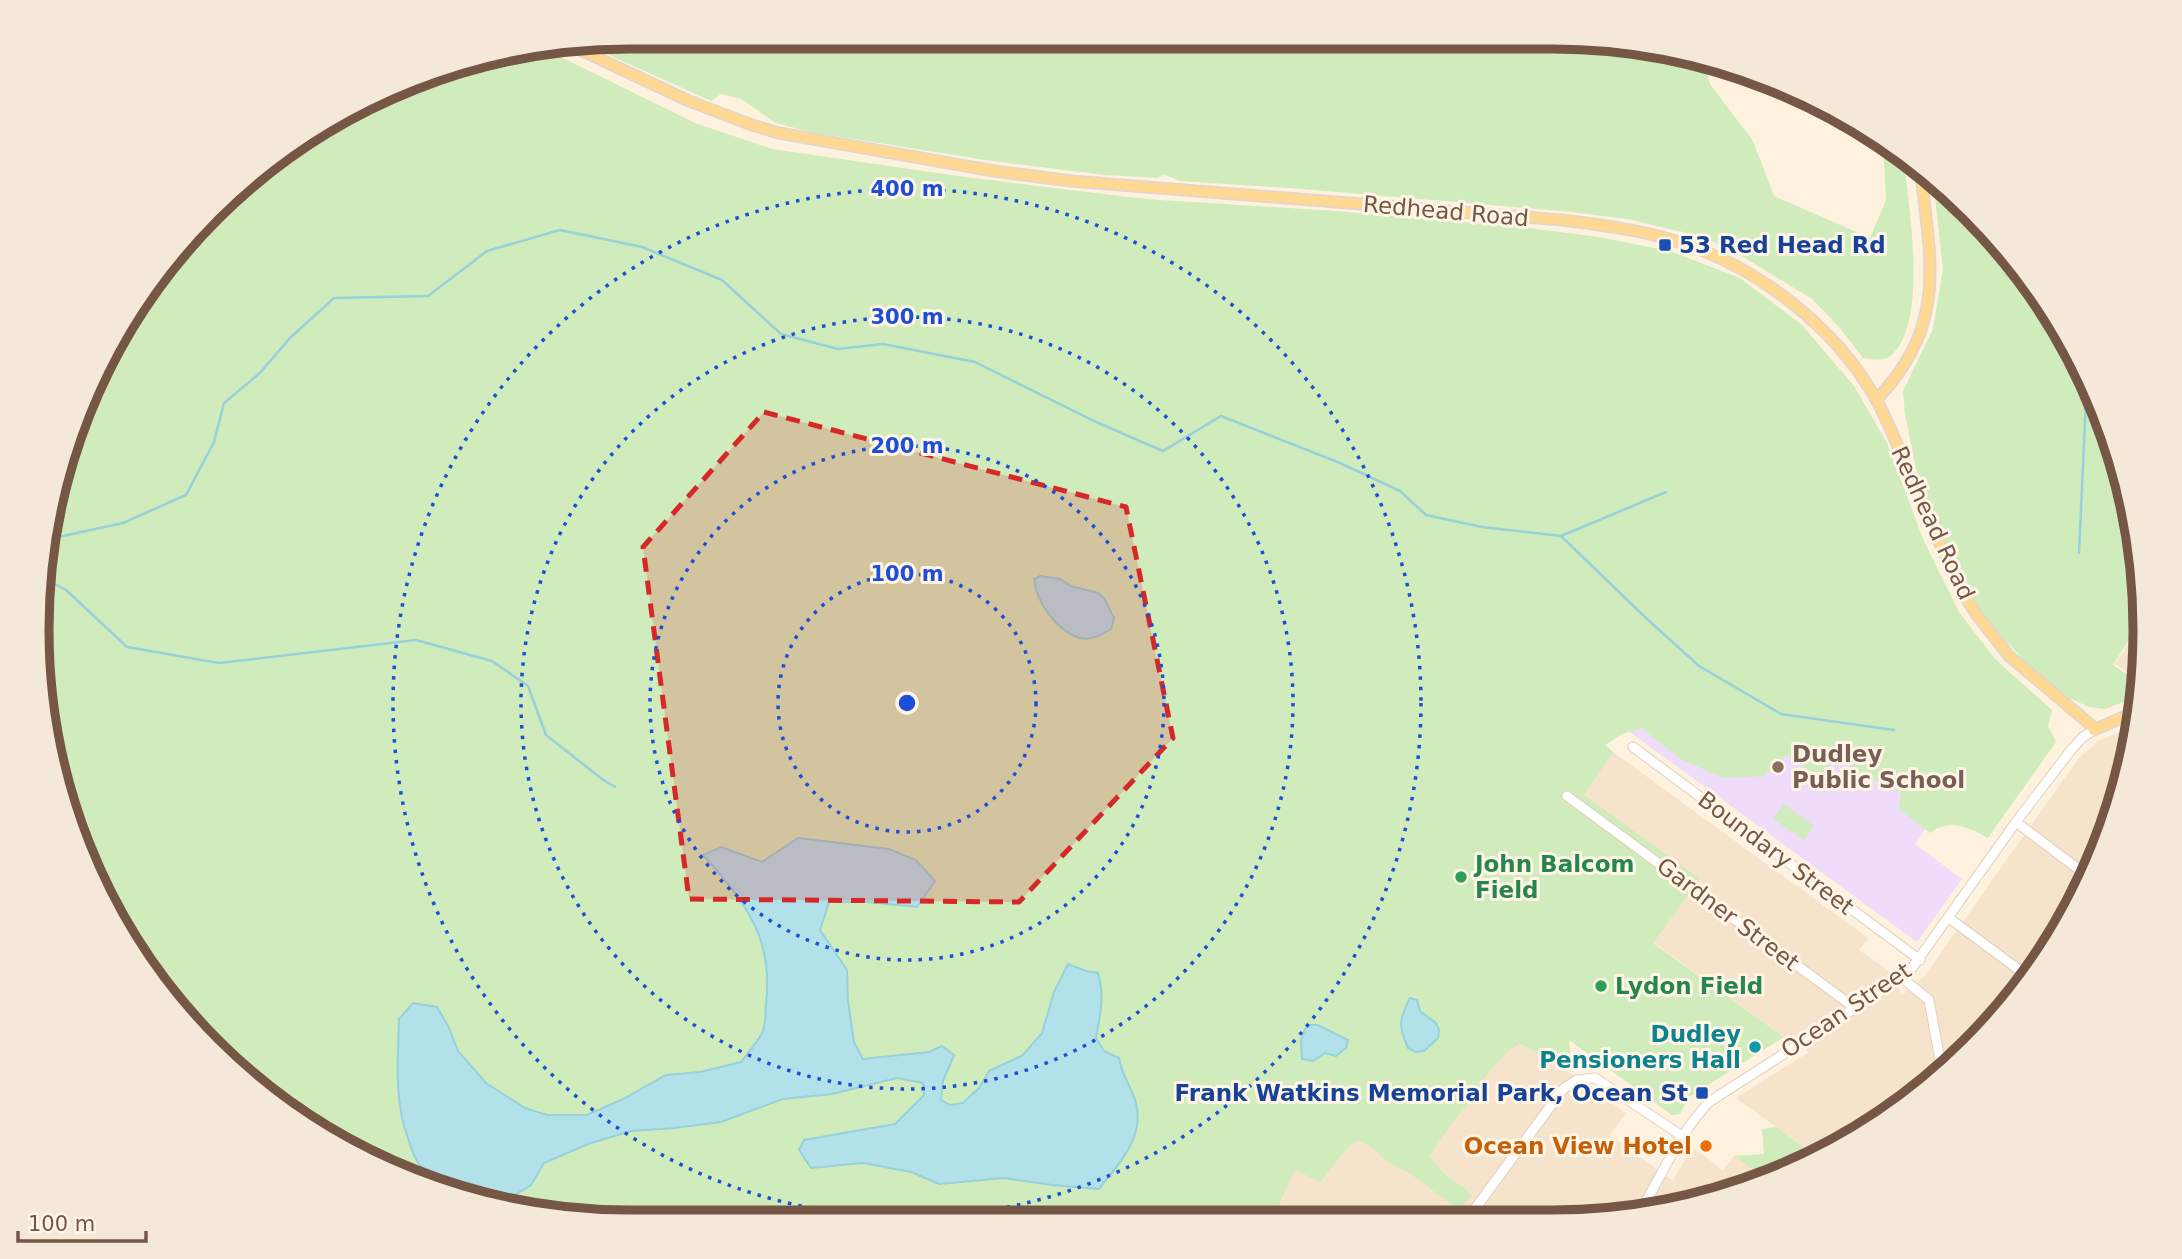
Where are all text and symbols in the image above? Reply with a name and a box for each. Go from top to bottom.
text: 400 m [870,177,944,201]
street label: Redhead Road [1362,191,1530,231]
place label: 53 Red Head Rd [1679,232,1886,258]
marker: 53 Red Head Rd [1657,237,1673,253]
text: 300 m [870,305,944,329]
text: 200 m [870,434,944,458]
street label: Redhead Road [1886,442,1980,604]
text: 100 m [870,562,944,586]
centre of rings [895,691,919,715]
place label: Dudley Public School [1792,741,1965,793]
marker: Dudley Public School [1770,759,1786,775]
street label: Boundary Street [1693,786,1859,920]
place label: John Balcom Field [1473,851,1634,903]
street label: Gardner Street [1652,852,1804,976]
marker: John Balcom Field [1453,869,1469,885]
street label: Ocean Street [1776,957,1916,1063]
place label: Lydon Field [1615,973,1763,999]
marker: Lydon Field [1593,978,1609,994]
place label: Dudley Pensioners Hall [1539,1021,1741,1073]
marker: Dudley Pensioners Hall [1747,1039,1763,1055]
place label: Frank Watkins Memorial Park, Ocean St [1175,1080,1688,1106]
marker: Frank Watkins Memorial Park, Ocean St [1694,1085,1710,1101]
place label: Ocean View Hotel [1464,1133,1692,1159]
marker: Ocean View Hotel [1698,1138,1714,1154]
scale bar [18,1200,145,1244]
text: 100 m [28,1212,95,1236]

